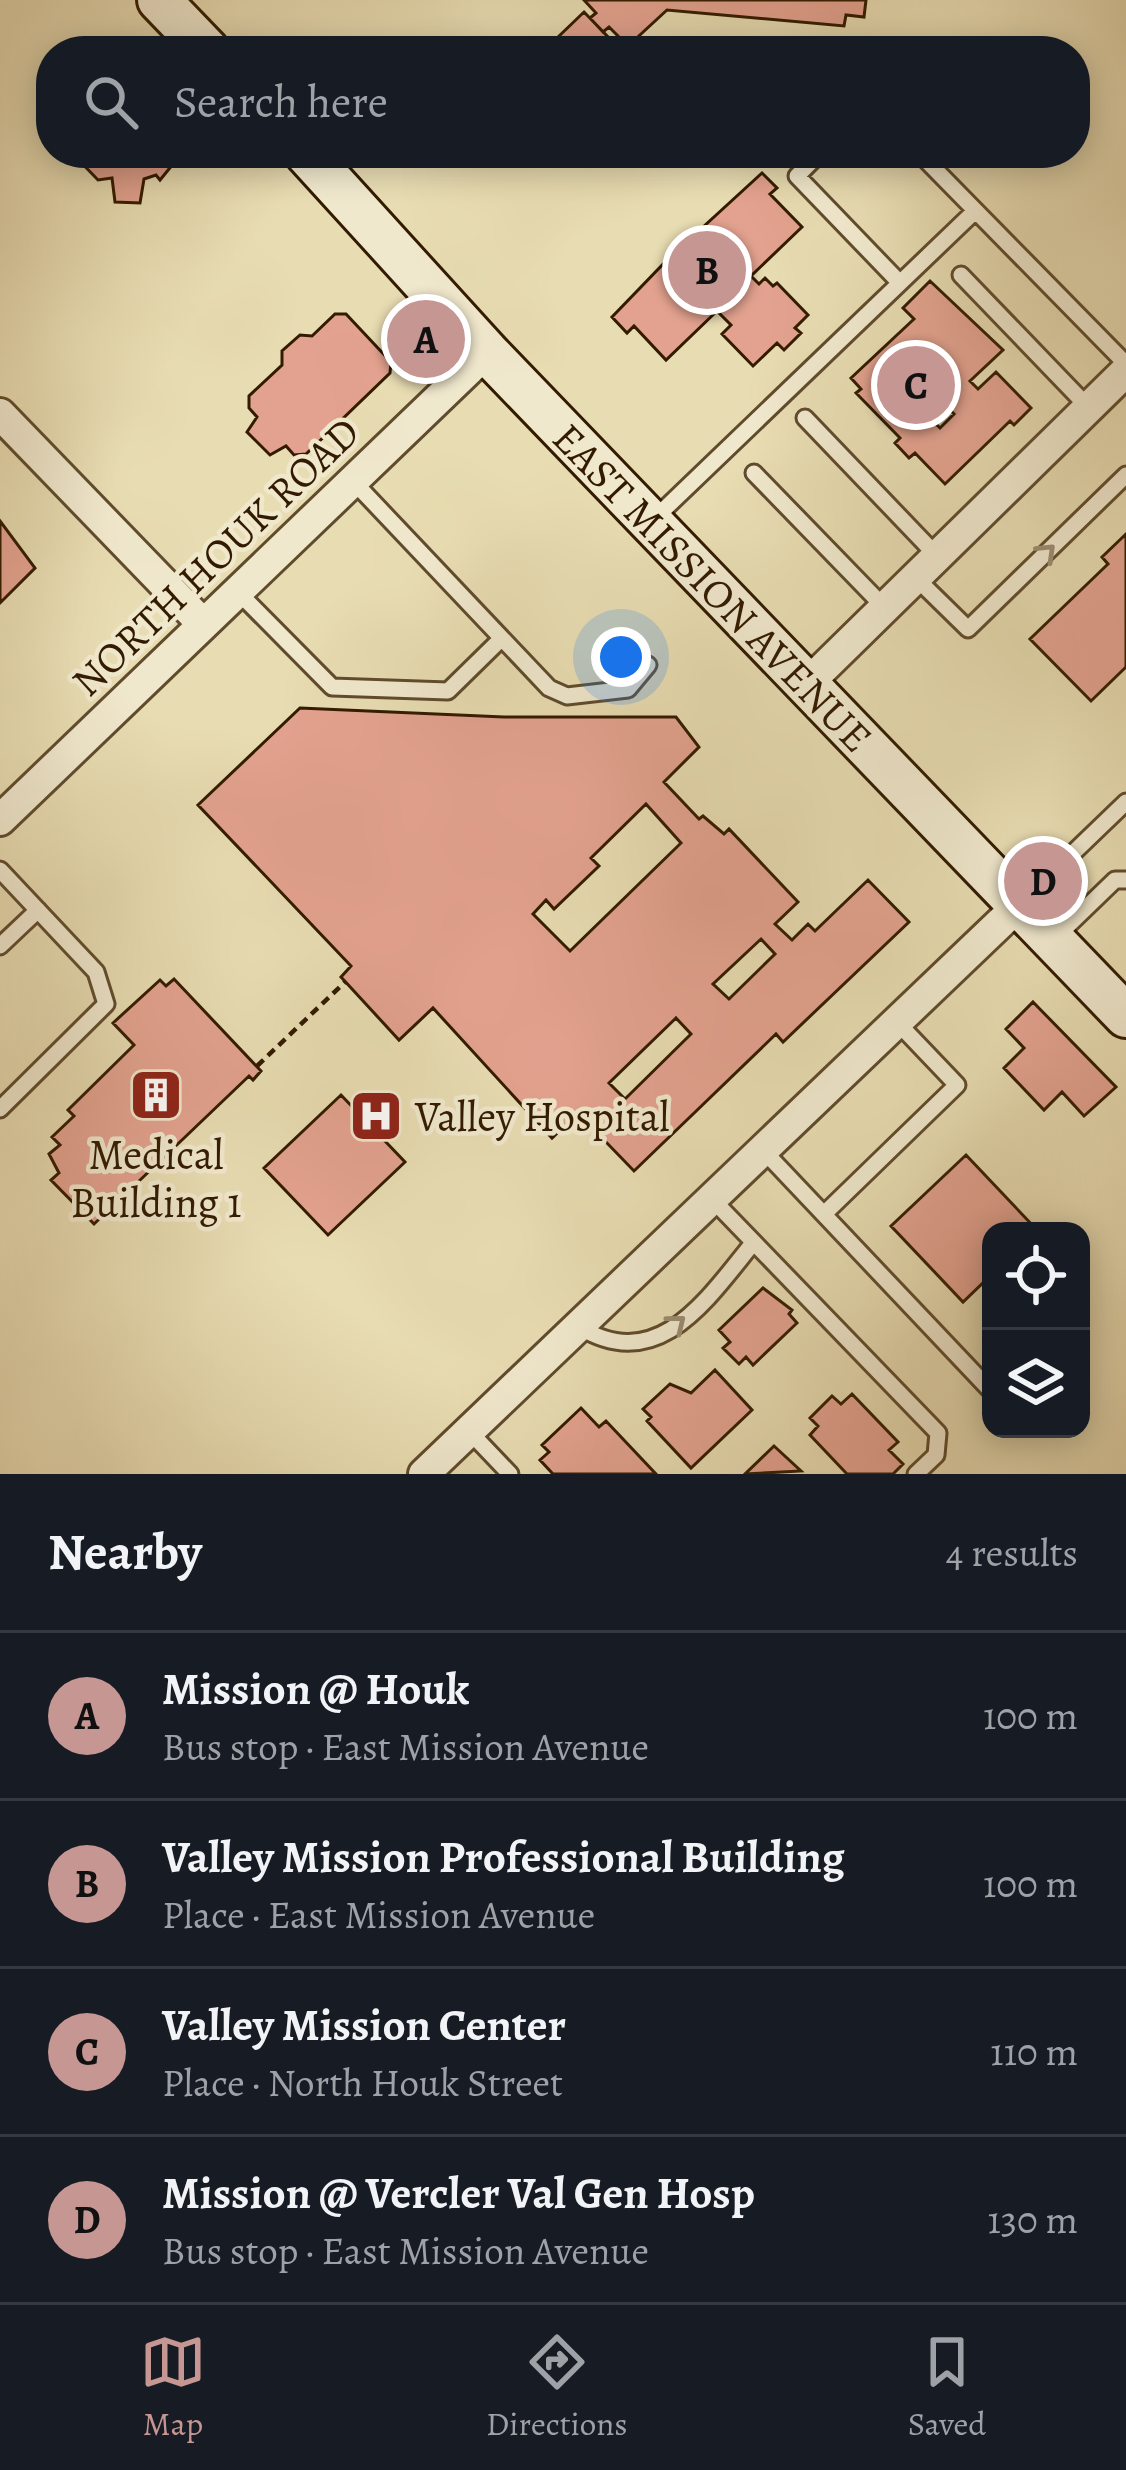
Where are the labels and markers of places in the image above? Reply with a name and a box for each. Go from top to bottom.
pin: B [668,225,746,315]
pin: A [387,294,465,384]
pin: C [877,340,955,430]
pin: D [1004,836,1082,926]
building icon: Medical Building 1 [128,1067,184,1123]
hospital icon: Valley Hospital [348,1088,404,1144]
place label: Valley Hospital [414,1088,670,1145]
place label: Medical Building 1 [70,1126,242,1231]

